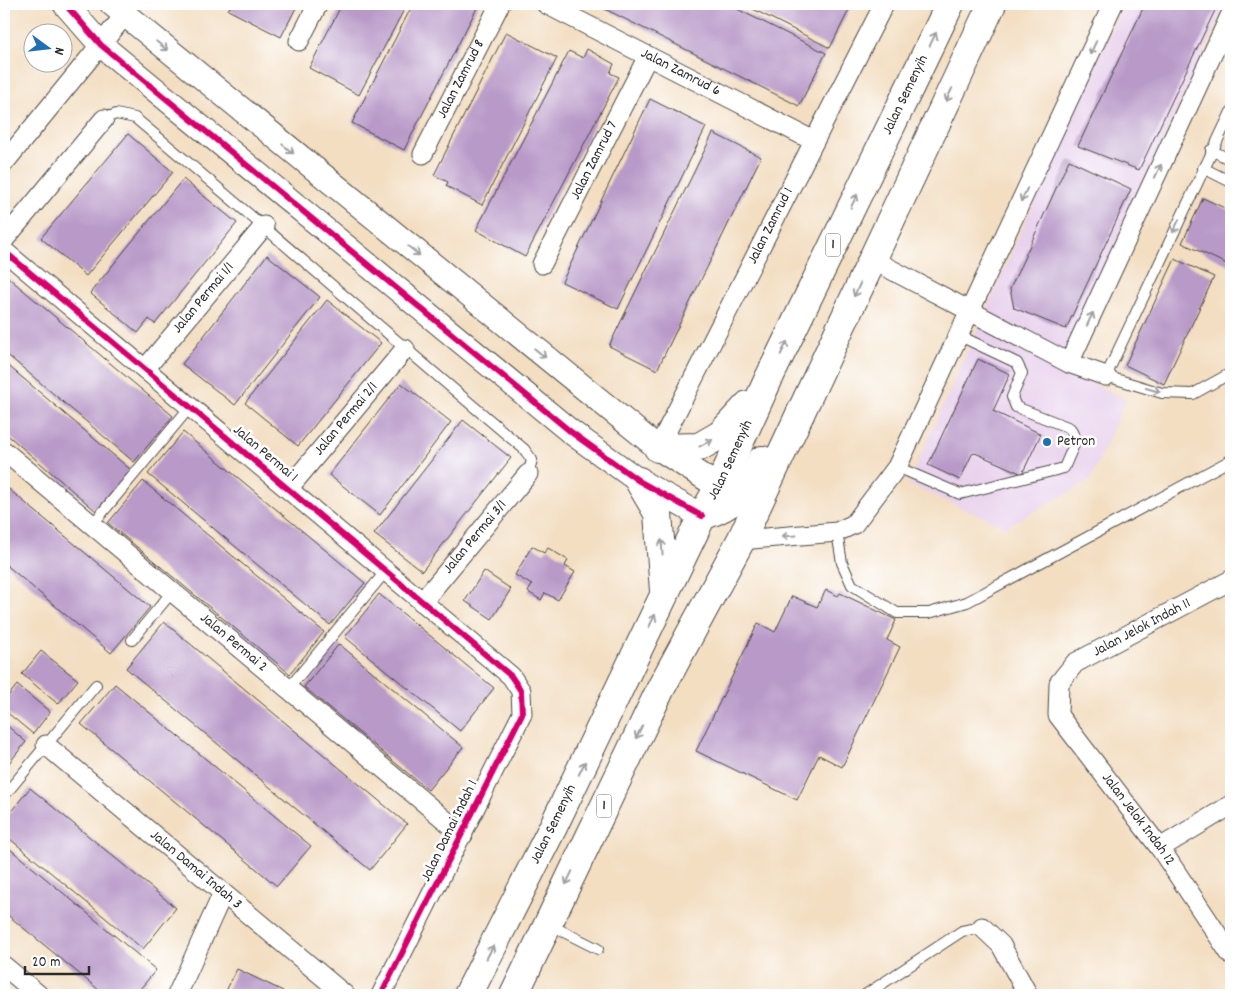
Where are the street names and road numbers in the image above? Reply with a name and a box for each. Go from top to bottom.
street label: Jalan Zamrud 8 [432,36,491,123]
street label: Jalan Zamrud 6 [637,43,724,102]
street label: Jalan Semenyih [877,51,935,139]
street label: Jalan Zamrud 7 [565,117,624,204]
street label: Jalan Zamrud 1 [742,184,800,268]
road number: 1 [826,234,840,256]
street label: Jalan Permai 1/1 [168,258,240,339]
street label: Jalan Permai 2/1 [309,378,384,461]
street label: Jalan Semenyih [702,416,759,505]
street label: Jalan Permai 1 [228,420,302,488]
street label: Jalan Permai 3/1 [438,496,513,579]
street label: Jalan Jelok Indah 11 [1089,593,1195,663]
street label: Jalan Permai 2 [195,608,272,678]
street label: Jalan Jelok Indah 12 [1096,769,1180,871]
street label: Jalan Damai Indah 1 [416,776,484,886]
street label: Jalan Semenyih [525,781,583,868]
road number: 1 [596,794,612,818]
street label: Jalan Damai Indah 3 [145,825,247,915]

